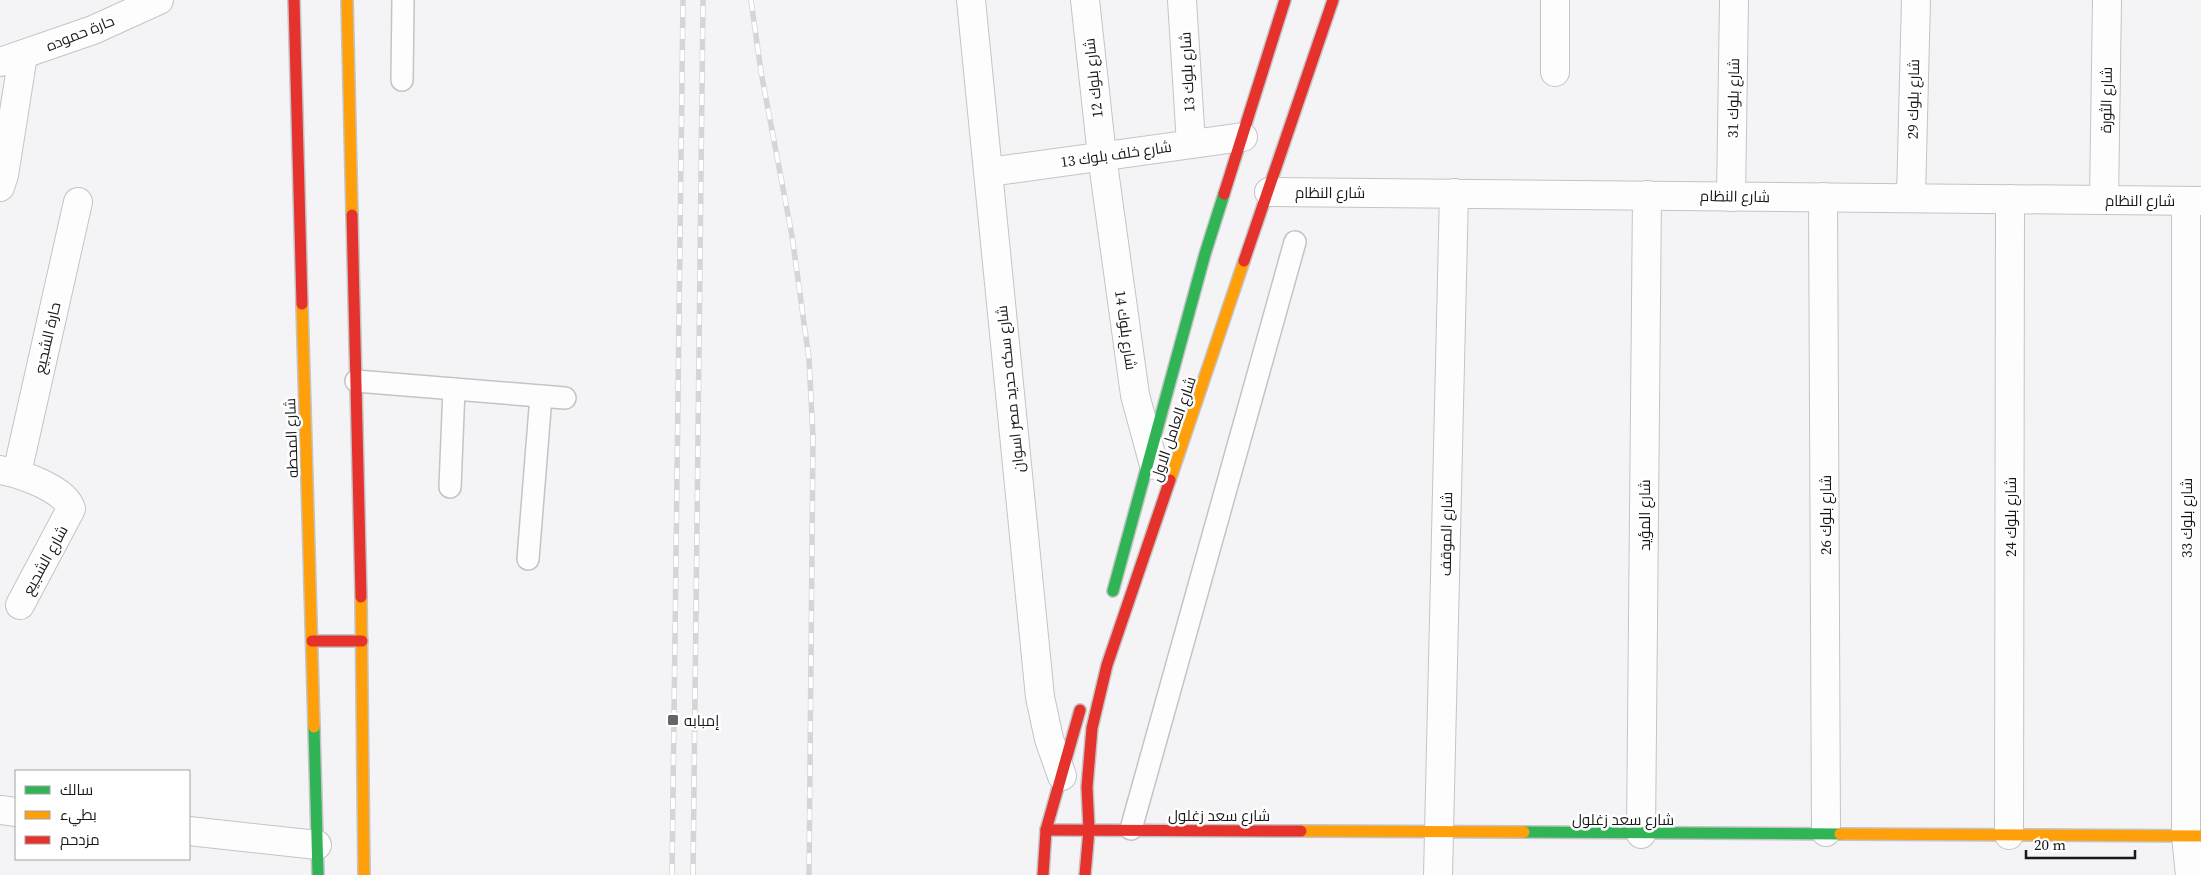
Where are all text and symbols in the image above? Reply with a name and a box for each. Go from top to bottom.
street label: حارة حموده [43,10,117,56]
street label: شارع بلوك 13 [1174,31,1201,113]
street label: شارع بلوك 12 [1078,37,1109,119]
street label: شارع بلوك 31 [1722,58,1745,138]
street label: شارع بلوك 29 [1902,59,1925,139]
street label: شارع الثورة [2095,67,2118,133]
street label: شارع خلف بلوك 13 [1059,136,1173,173]
street label: شارع النظام [1295,182,1365,204]
street label: شارع النظام [1700,185,1770,208]
street label: شارع النظام [2105,190,2175,212]
street label: شارع بلوك 14 [1109,289,1142,371]
street label: حارة الشجيع [29,300,66,376]
street label: شارع سكه حديد مصر اسوان [991,304,1030,474]
street label: شارع العامل الاول [1145,374,1202,485]
street label: شارع المحطه [279,398,304,478]
street label: شارع بلوك 26 [1815,475,1837,555]
street label: شارع بلوك 24 [2000,477,2022,557]
street label: شارع بلوك 33 [2176,478,2198,558]
street label: شارع المؤيد [1634,479,1656,551]
street label: شارع الموقف [1435,492,1458,576]
street label: شارع الشجيع [17,521,74,599]
place label: إمبابه [684,710,719,731]
marker: إمبابه [666,713,680,727]
legend [15,770,190,860]
text: سالك [60,779,93,800]
text: بطيء [60,804,97,827]
street label: شارع سعد زغلول [1168,805,1270,827]
street label: شارع سعد زغلول [1572,809,1674,831]
scale bar [2026,828,2135,860]
text: مزدحم [60,829,100,850]
text: 20 m [2034,834,2066,855]

